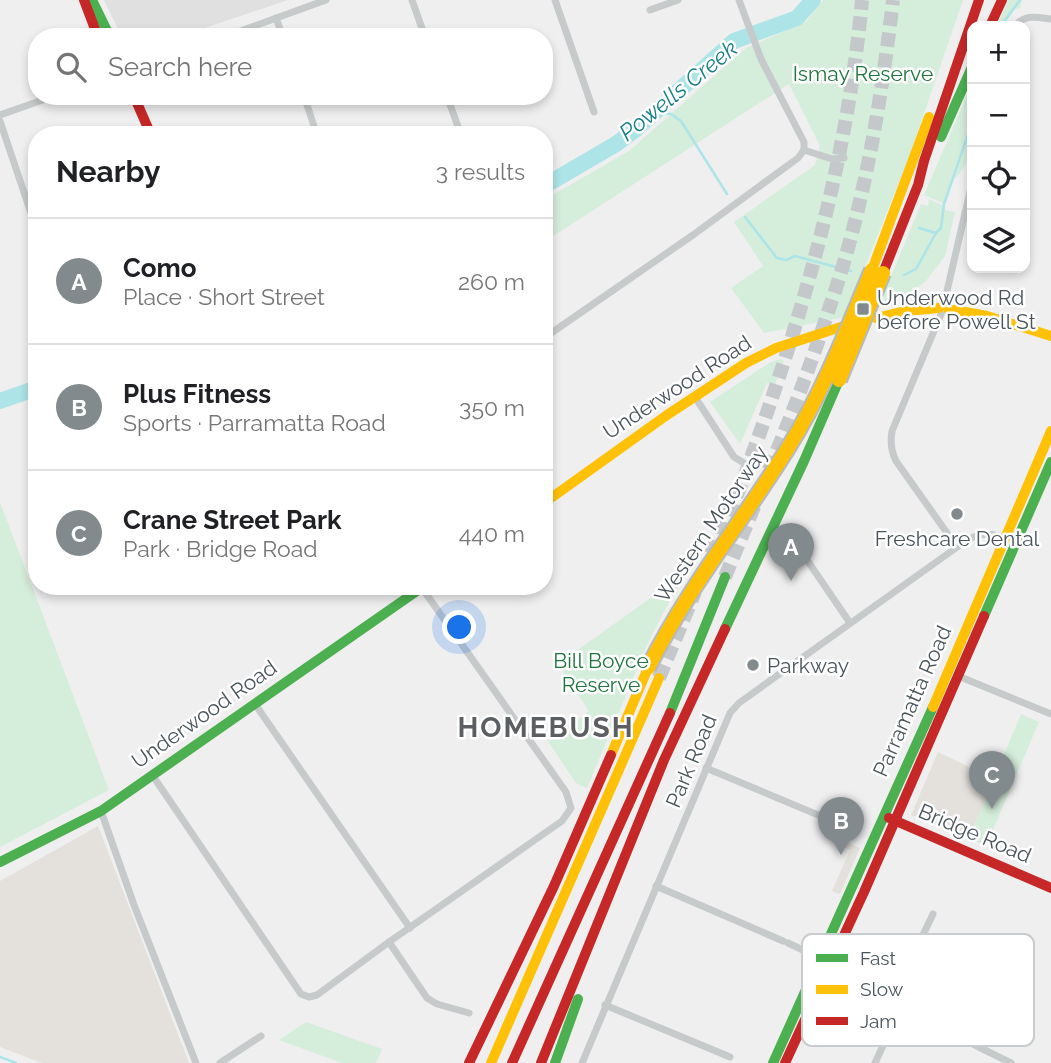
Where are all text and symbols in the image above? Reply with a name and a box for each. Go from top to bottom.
map controls [967,21,1030,273]
button: + [967,21,1030,84]
search box [28,28,553,105]
water label: Powells Creek [613,34,743,146]
icon: search [52,48,90,86]
text: Search here [108,52,252,82]
park label: Ismay Reserve [793,61,933,86]
button: − [967,84,1030,147]
button: locate [967,147,1030,210]
text: Nearby [56,154,160,189]
text: 3 results [436,158,525,185]
button: layers [967,210,1030,273]
text: Como [123,253,197,283]
text: A [71,268,87,295]
text: 260 m [458,268,525,295]
text: Place · Short Street [123,283,325,310]
place label: Underwood Rd before Powell St [877,285,1036,334]
marker: Underwood Rd before Powell St [855,301,871,317]
street label: Underwood Road [598,330,756,444]
text: Plus Fitness [123,379,271,409]
text: B [71,394,87,421]
text: 350 m [459,394,525,421]
text: Sports · Parramatta Road [123,409,386,436]
street label: Western Motorway [649,441,773,607]
text: Crane Street Park [123,505,342,535]
marker: Freshcare Dental [949,506,965,522]
text: C [71,520,87,547]
text: 440 m [459,520,525,547]
pin: A [768,523,814,581]
place label: Freshcare Dental [875,526,1040,551]
text: Park · Bridge Road [123,535,318,562]
your location [442,610,476,644]
street label: Parramatta Road [868,622,956,780]
park label: Bill Boyce Reserve [553,648,649,697]
place label: Parkway [767,653,849,678]
street label: Underwood Road [127,655,281,773]
marker: Parkway [745,657,761,673]
district label: HOMEBUSH [457,711,635,744]
street label: Park Road [660,711,722,811]
pin: C [969,751,1015,809]
pin: B [818,797,864,855]
street label: Bridge Road [915,798,1035,868]
legend [802,934,1034,1046]
text: Fast [860,947,896,969]
text: Slow [860,978,904,1000]
text: Jam [860,1010,897,1032]

